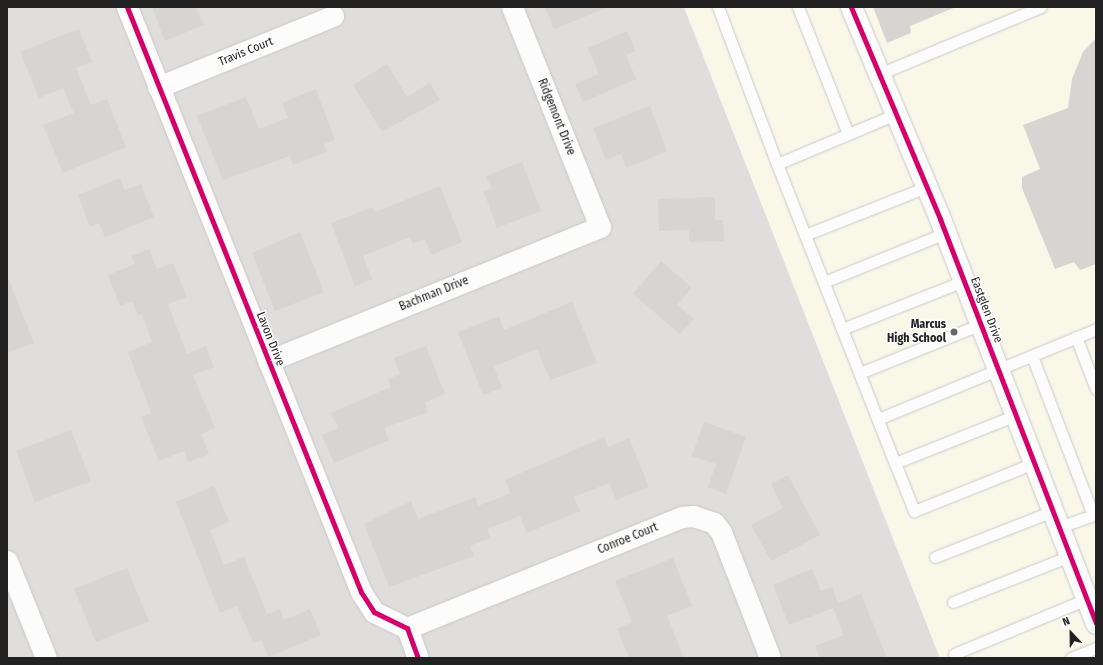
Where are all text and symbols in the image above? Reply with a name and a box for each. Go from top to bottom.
street label: Travis Court [217,35,275,69]
street label: Ridgemont Drive [534,77,578,157]
street label: Bachman Drive [397,274,471,314]
street label: Eastglen Drive [967,275,1005,345]
street label: Lavon Drive [253,310,287,368]
place label: Marcus High School [887,318,946,346]
marker: Marcus High School [949,327,959,337]
street label: Conroe Court [596,520,660,558]
north arrow [1051,613,1091,653]
text: N [1061,614,1072,629]

